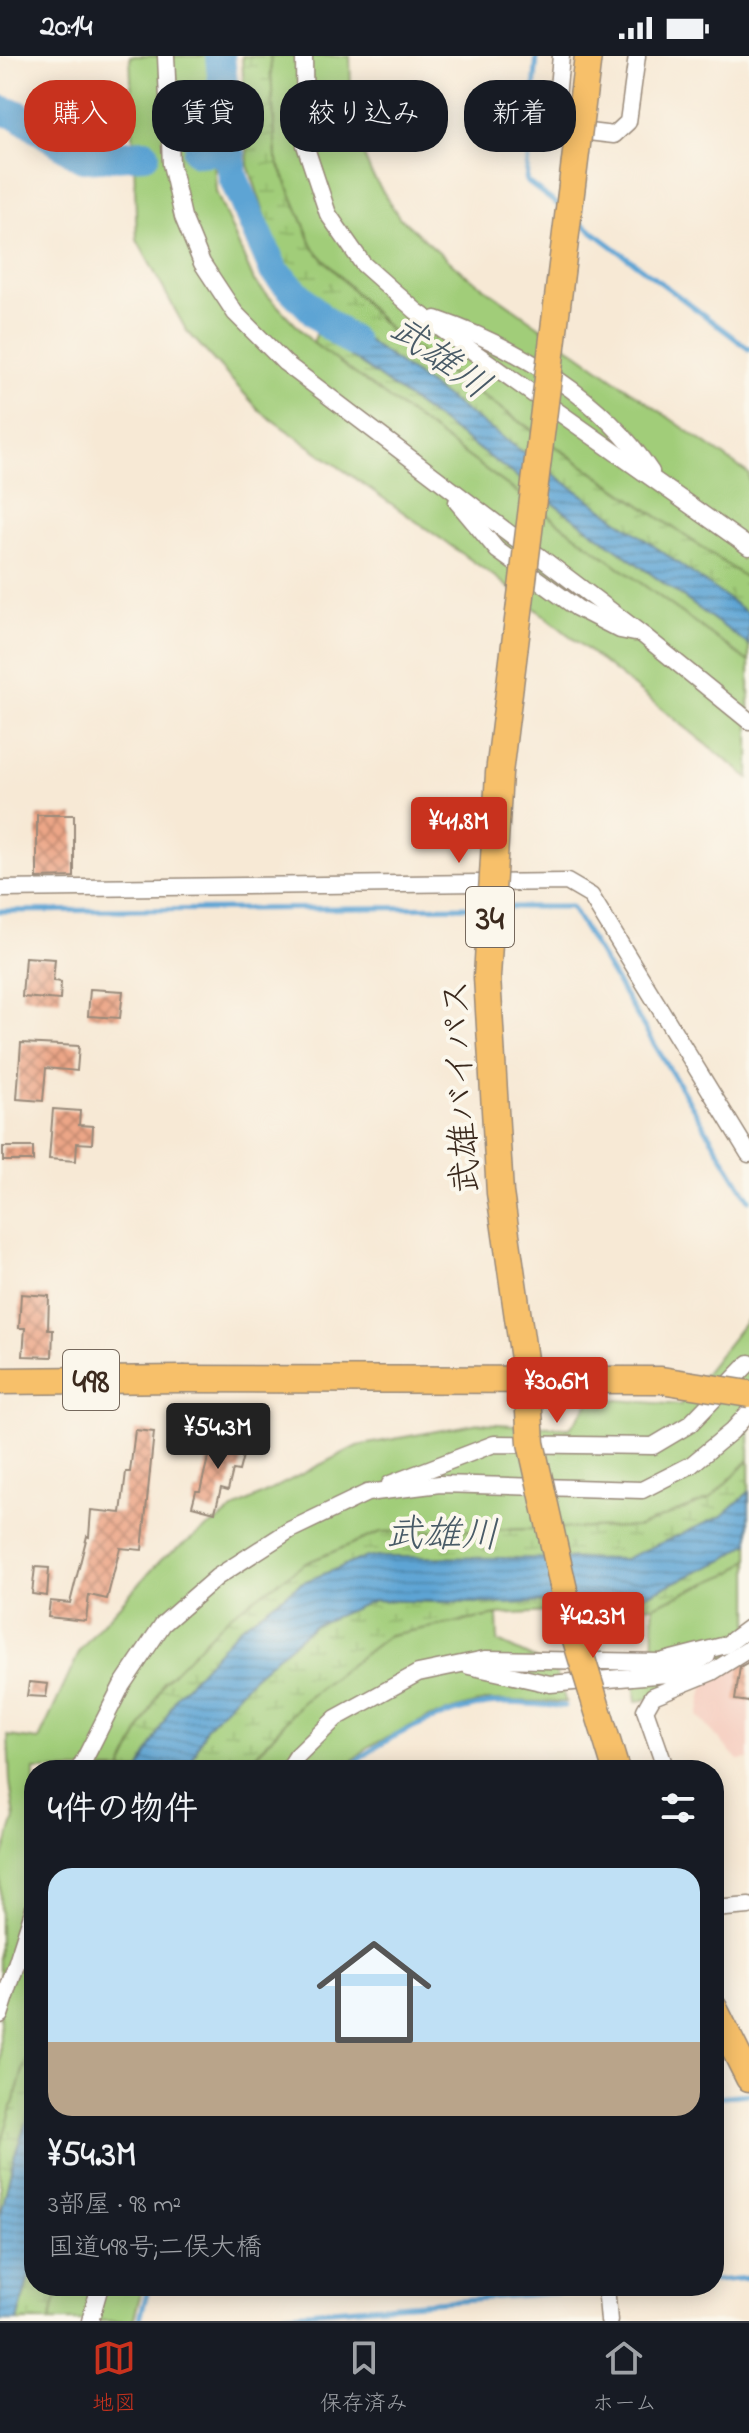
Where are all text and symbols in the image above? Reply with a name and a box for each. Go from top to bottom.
text: 20:14 [40,6,92,50]
chip: 購入 [24,80,136,152]
chip: 賃貸 [152,80,264,152]
chip: 絞り込み [280,80,448,152]
chip: 新着 [464,80,576,152]
water label: 武雄川 [376,303,501,415]
pin: ¥41.8M [394,797,524,865]
text: ¥41.8M [429,804,489,842]
road number: 34 [466,887,514,947]
street label: 武雄バイパス [431,978,496,1196]
road number: 498 [63,1350,119,1410]
pin: ¥30.6M [492,1357,622,1425]
text: ¥30.6M [525,1364,589,1402]
pin: ¥54.3M [153,1403,283,1471]
text: ¥54.3M [184,1410,252,1448]
water label: 武雄川 [384,1508,499,1566]
pin: ¥42.3M [528,1592,658,1660]
text: ¥42.3M [560,1599,626,1637]
text: 4件の物件 [48,1786,198,1836]
icon: filters [656,1786,700,1830]
icon: home [302,1920,446,2064]
text: ¥54.3M [48,2132,136,2182]
text: 3部屋 · 98 m² [48,2187,181,2225]
text: 国道498号;二俣大橋 [48,2230,262,2268]
tab: 地図 [92,2336,136,2421]
tab: 保存済み [320,2336,408,2421]
tab: ホーム [592,2336,657,2421]

